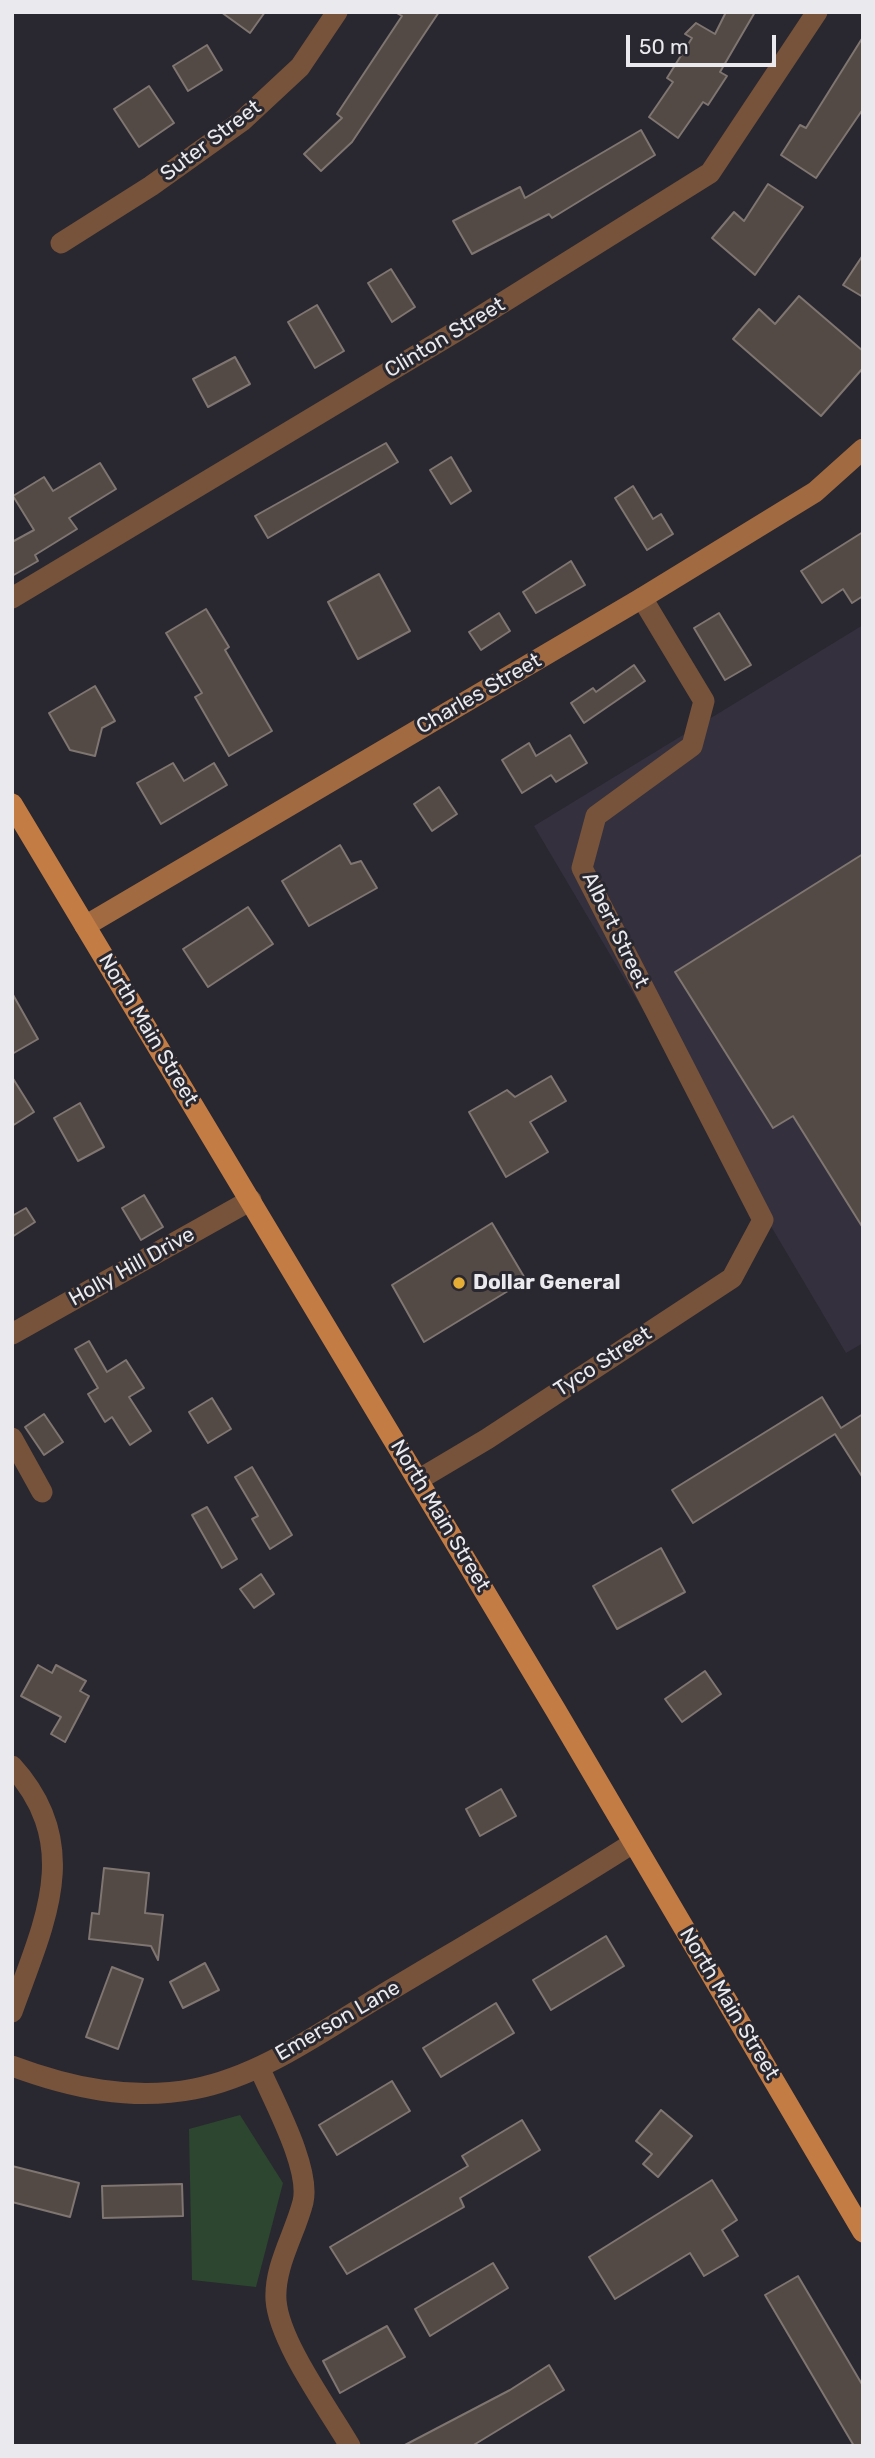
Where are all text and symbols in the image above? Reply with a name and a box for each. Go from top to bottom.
scale bar [630,21,780,65]
text: 50 m [639,34,689,59]
street label: Suter Street [156,95,266,187]
street label: Clinton Street [380,292,510,384]
street label: Charles Street [412,648,546,740]
street label: Albert Street [576,868,654,992]
street label: North Main Street [93,949,203,1111]
street label: Holly Hill Drive [65,1222,199,1312]
place label: Dollar General [473,1270,621,1296]
marker: Dollar General [451,1275,467,1291]
street label: Tyco Street [550,1321,656,1403]
street label: North Main Street [385,1435,495,1597]
street label: North Main Street [674,1923,784,2085]
street label: Emerson Lane [271,1975,405,2067]

